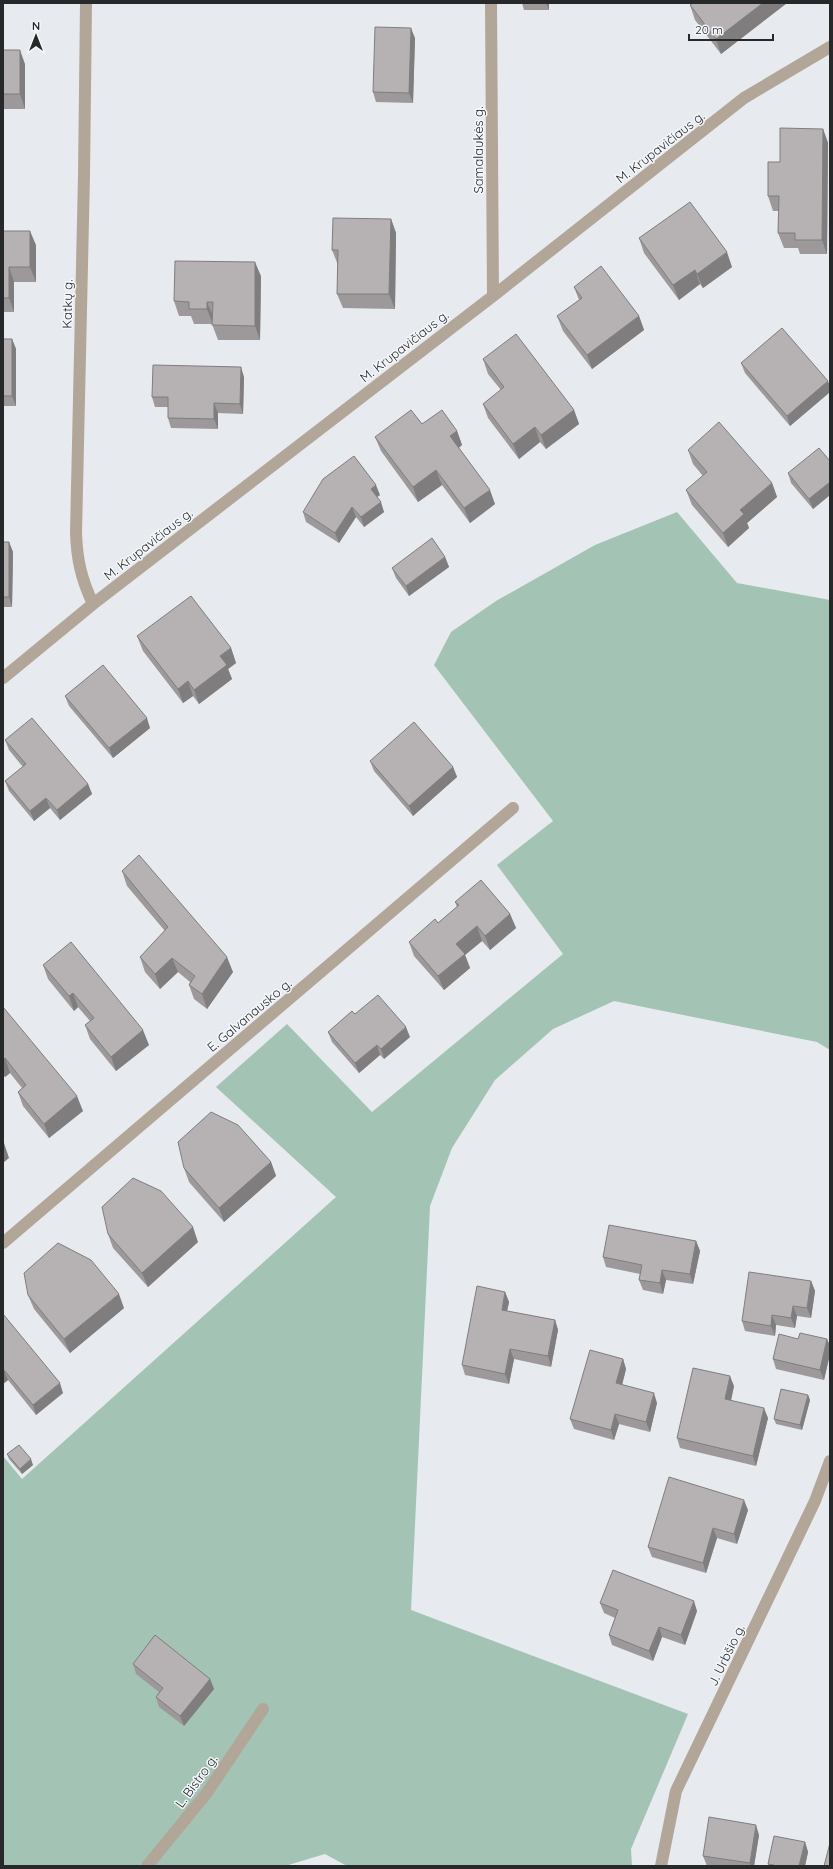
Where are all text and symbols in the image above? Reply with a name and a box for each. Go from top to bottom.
north arrow [16,16,56,56]
scale bar [689,16,773,42]
text: N [32,19,40,33]
text: 20 m [695,22,723,37]
street label: Samalaukės g. [470,106,486,194]
street label: M. Krupavičiaus g. [613,108,707,186]
street label: Katkų g. [59,279,75,329]
street label: M. Krupavičiaus g. [357,307,451,385]
street label: M. Krupavičiaus g. [101,505,195,583]
street label: E. Galvanausko g. [204,975,294,1055]
street label: J. Urbšio g. [704,1622,748,1688]
street label: L. Bistro g. [172,1752,220,1810]

